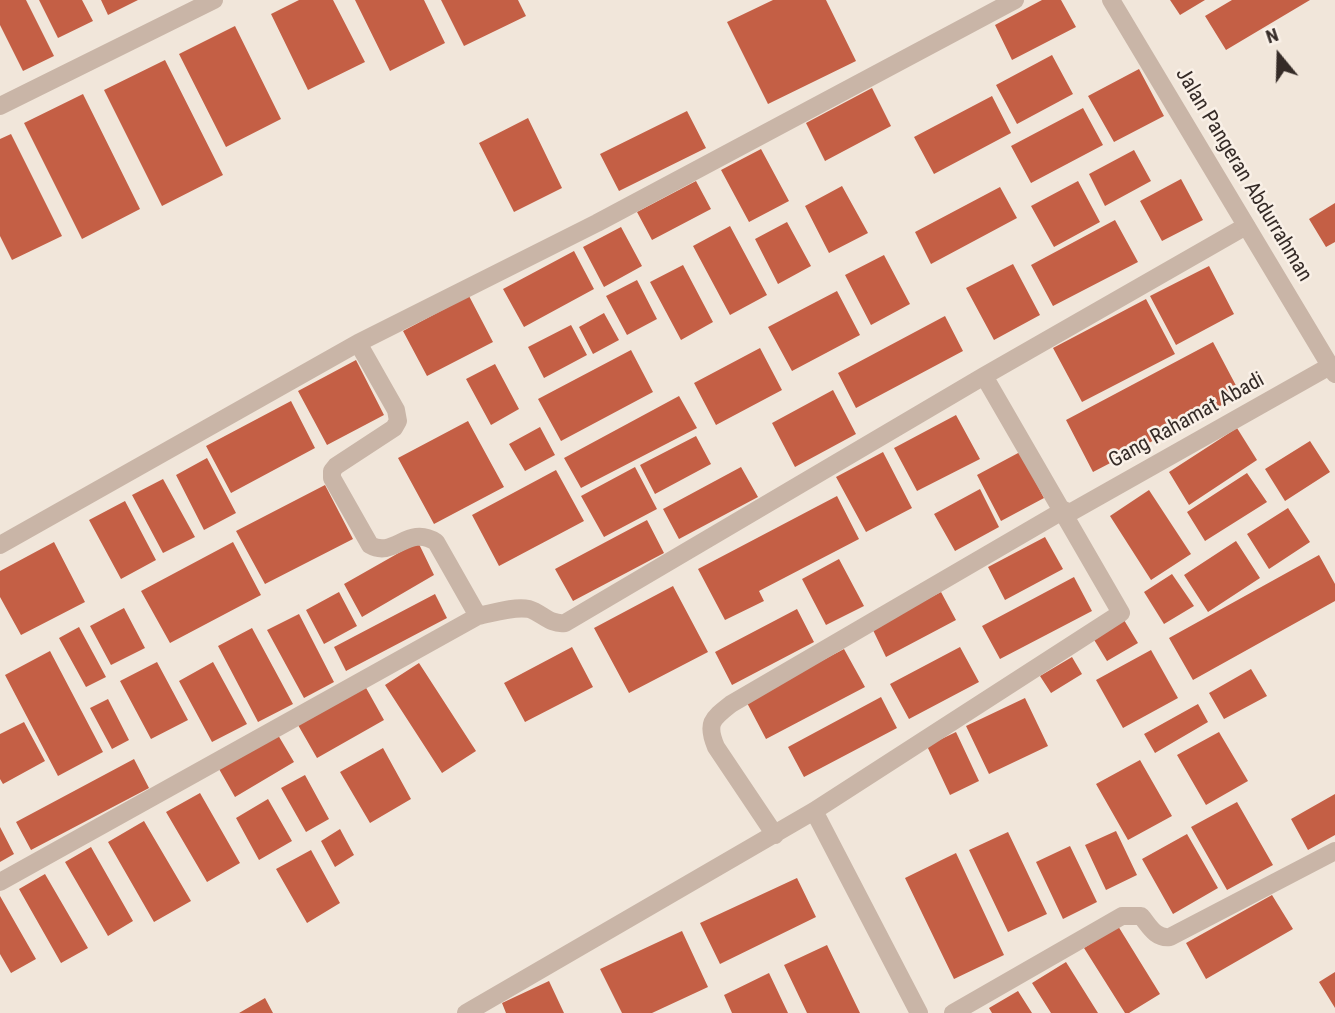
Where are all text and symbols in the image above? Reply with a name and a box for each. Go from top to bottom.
north arrow [1244,21,1314,91]
text: N [1263,23,1281,48]
street label: Jalan Pangeran Abdurrahman [1169,64,1317,286]
street label: Gang Rahamat Abadi [1105,368,1269,474]

